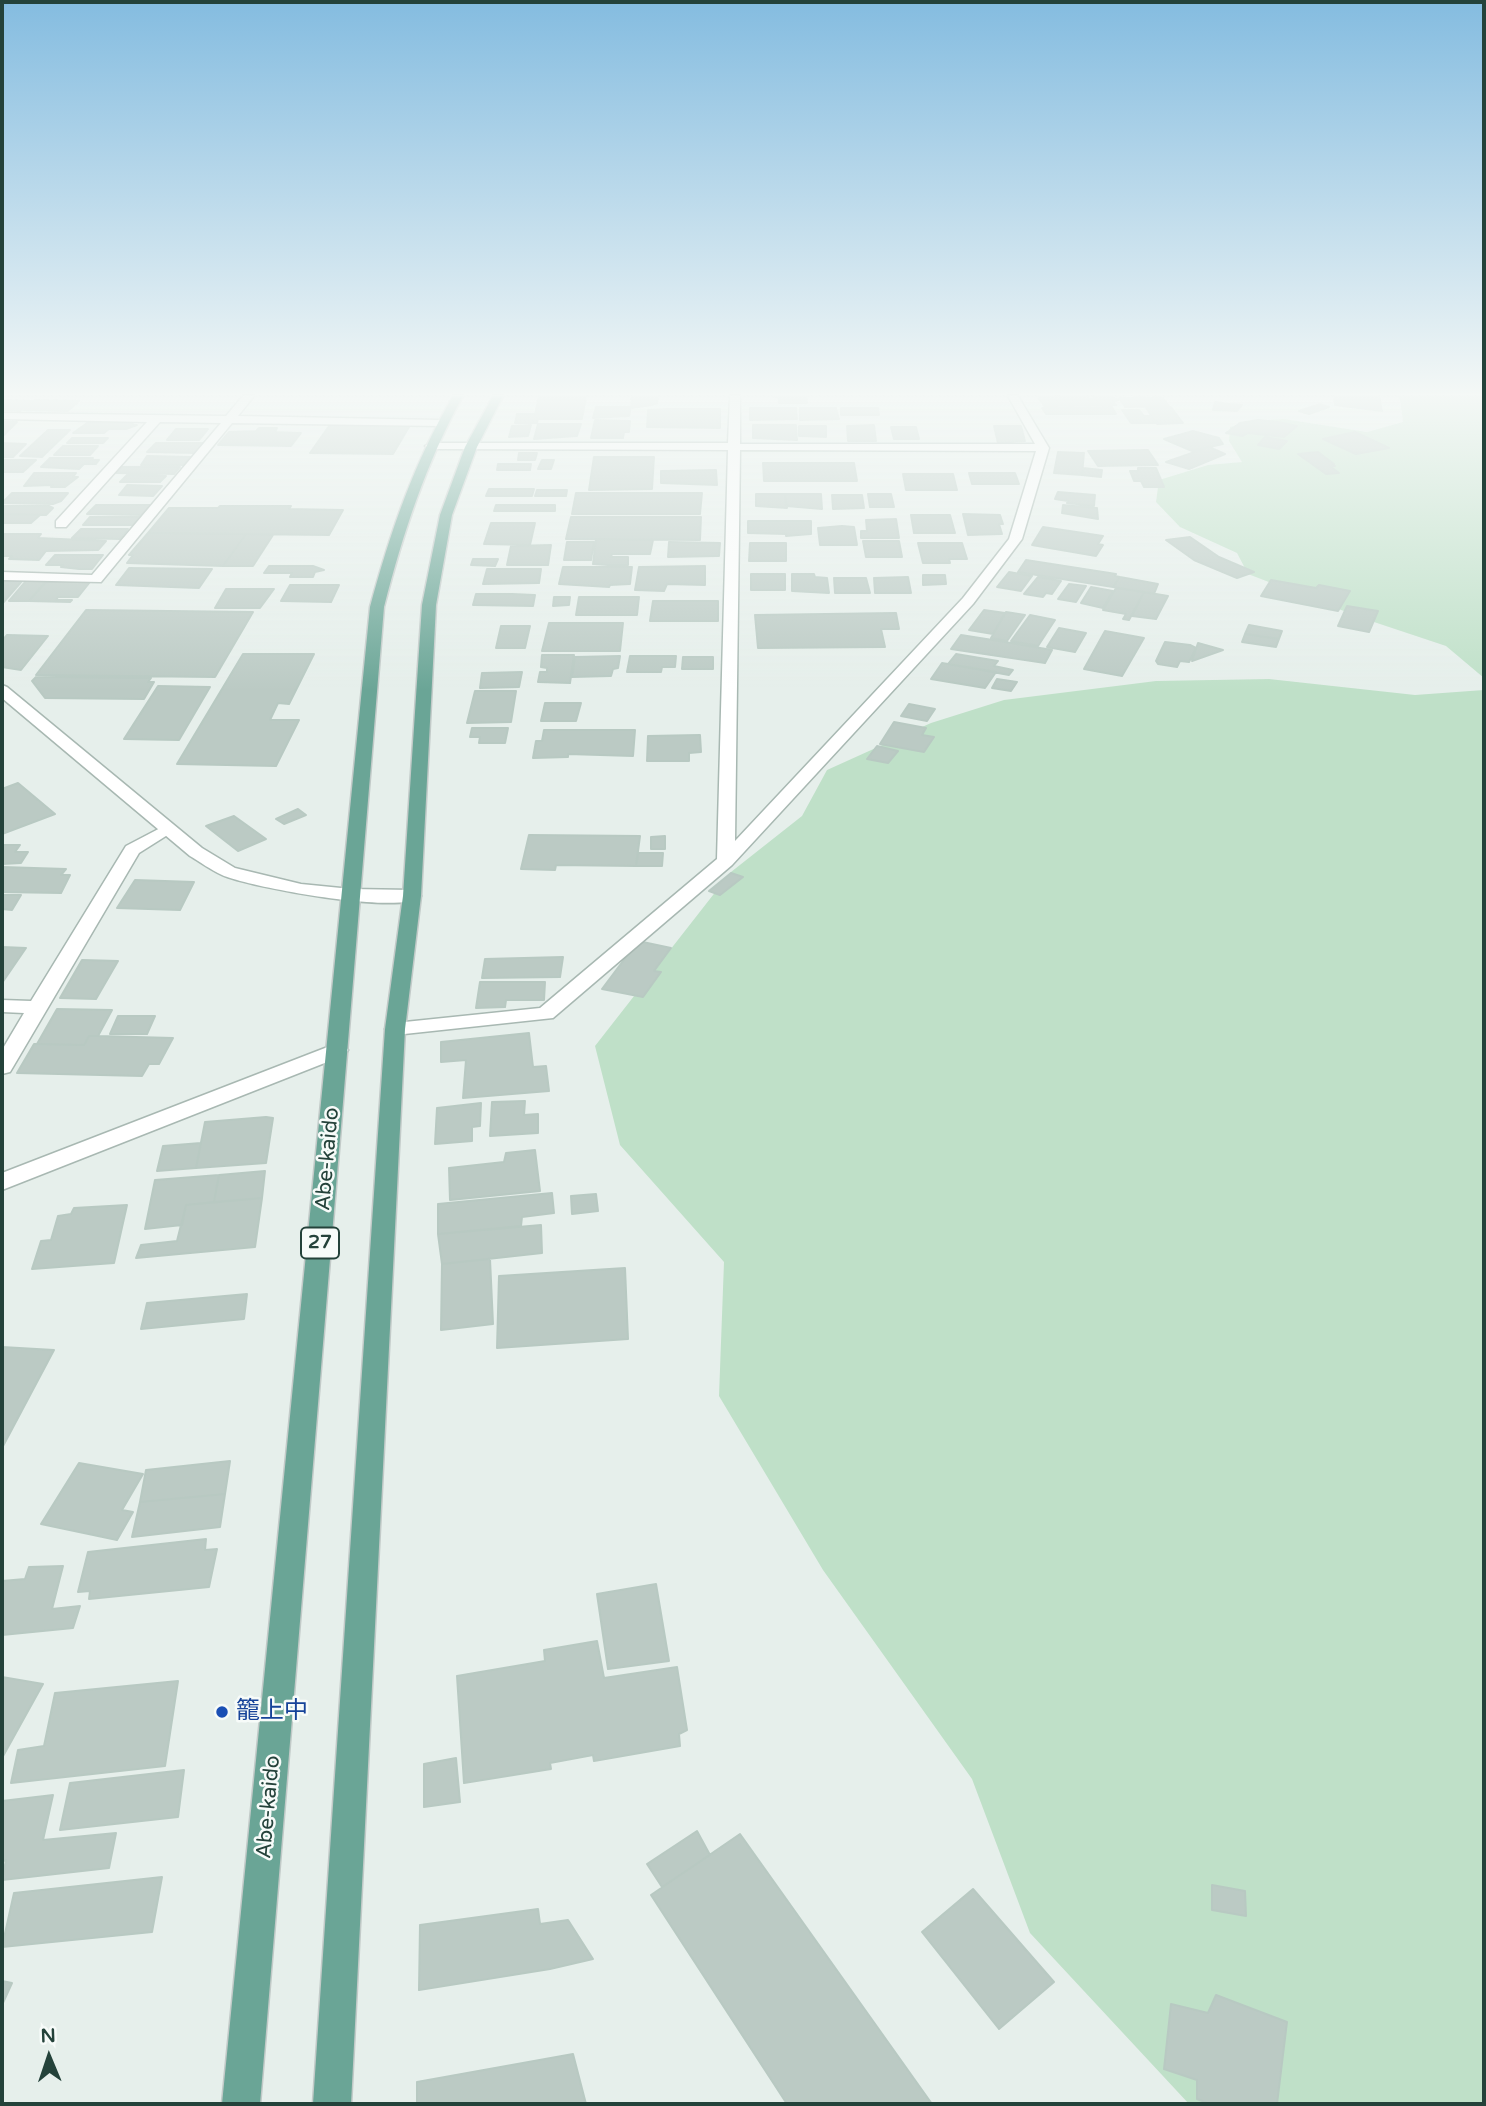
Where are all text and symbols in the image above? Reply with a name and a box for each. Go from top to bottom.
street label: Abe-kaido [311,1106,345,1212]
road number: 27 [301,1228,339,1259]
place label: 籠上中 [236,1698,308,1726]
marker: 籠上中 [214,1704,230,1720]
street label: Abe-kaido [252,1754,286,1860]
north arrow [14,2022,84,2092]
text: N [40,2025,56,2047]

